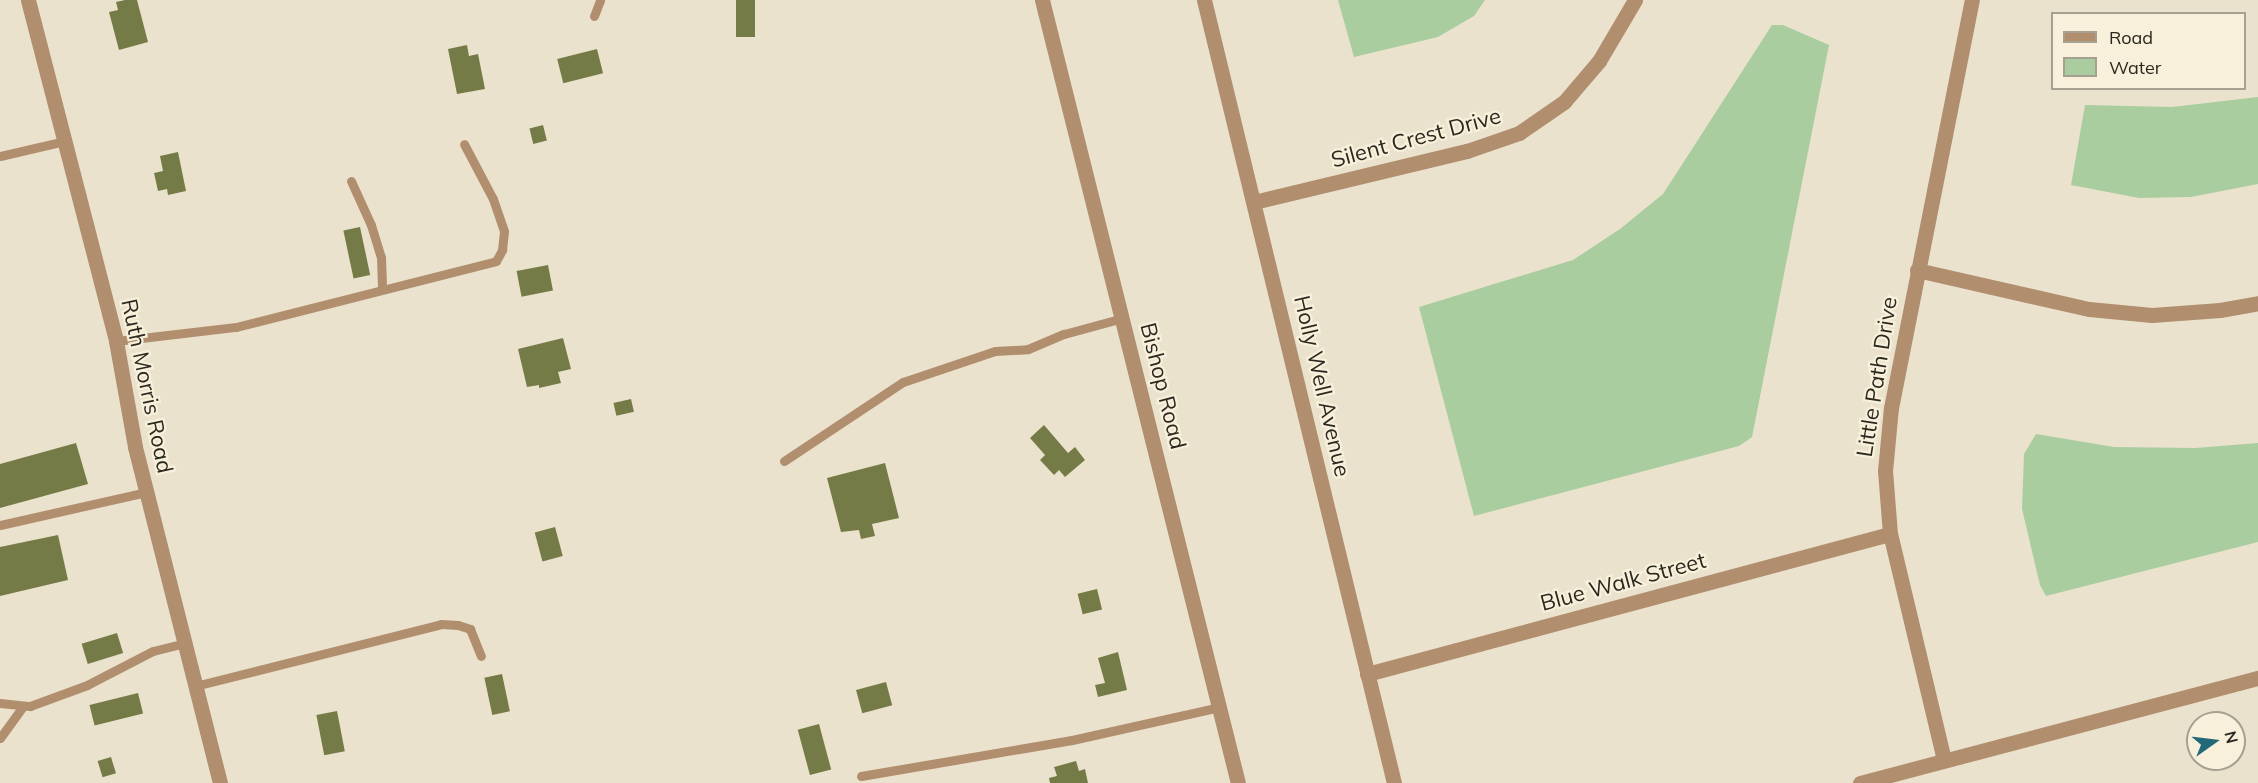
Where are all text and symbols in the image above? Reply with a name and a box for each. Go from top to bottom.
legend [2051,12,2246,90]
text: Road [2109,26,2153,49]
text: Water [2109,56,2161,79]
street label: Silent Crest Drive [1328,103,1504,173]
street label: Holly Well Avenue [1288,293,1356,479]
street label: Little Path Drive [1851,295,1903,459]
street label: Ruth Morris Road [116,296,178,476]
street label: Bishop Road [1135,320,1191,452]
street label: Blue Walk Street [1537,547,1709,617]
north arrow [2186,711,2246,771]
text: N [2220,729,2243,745]

